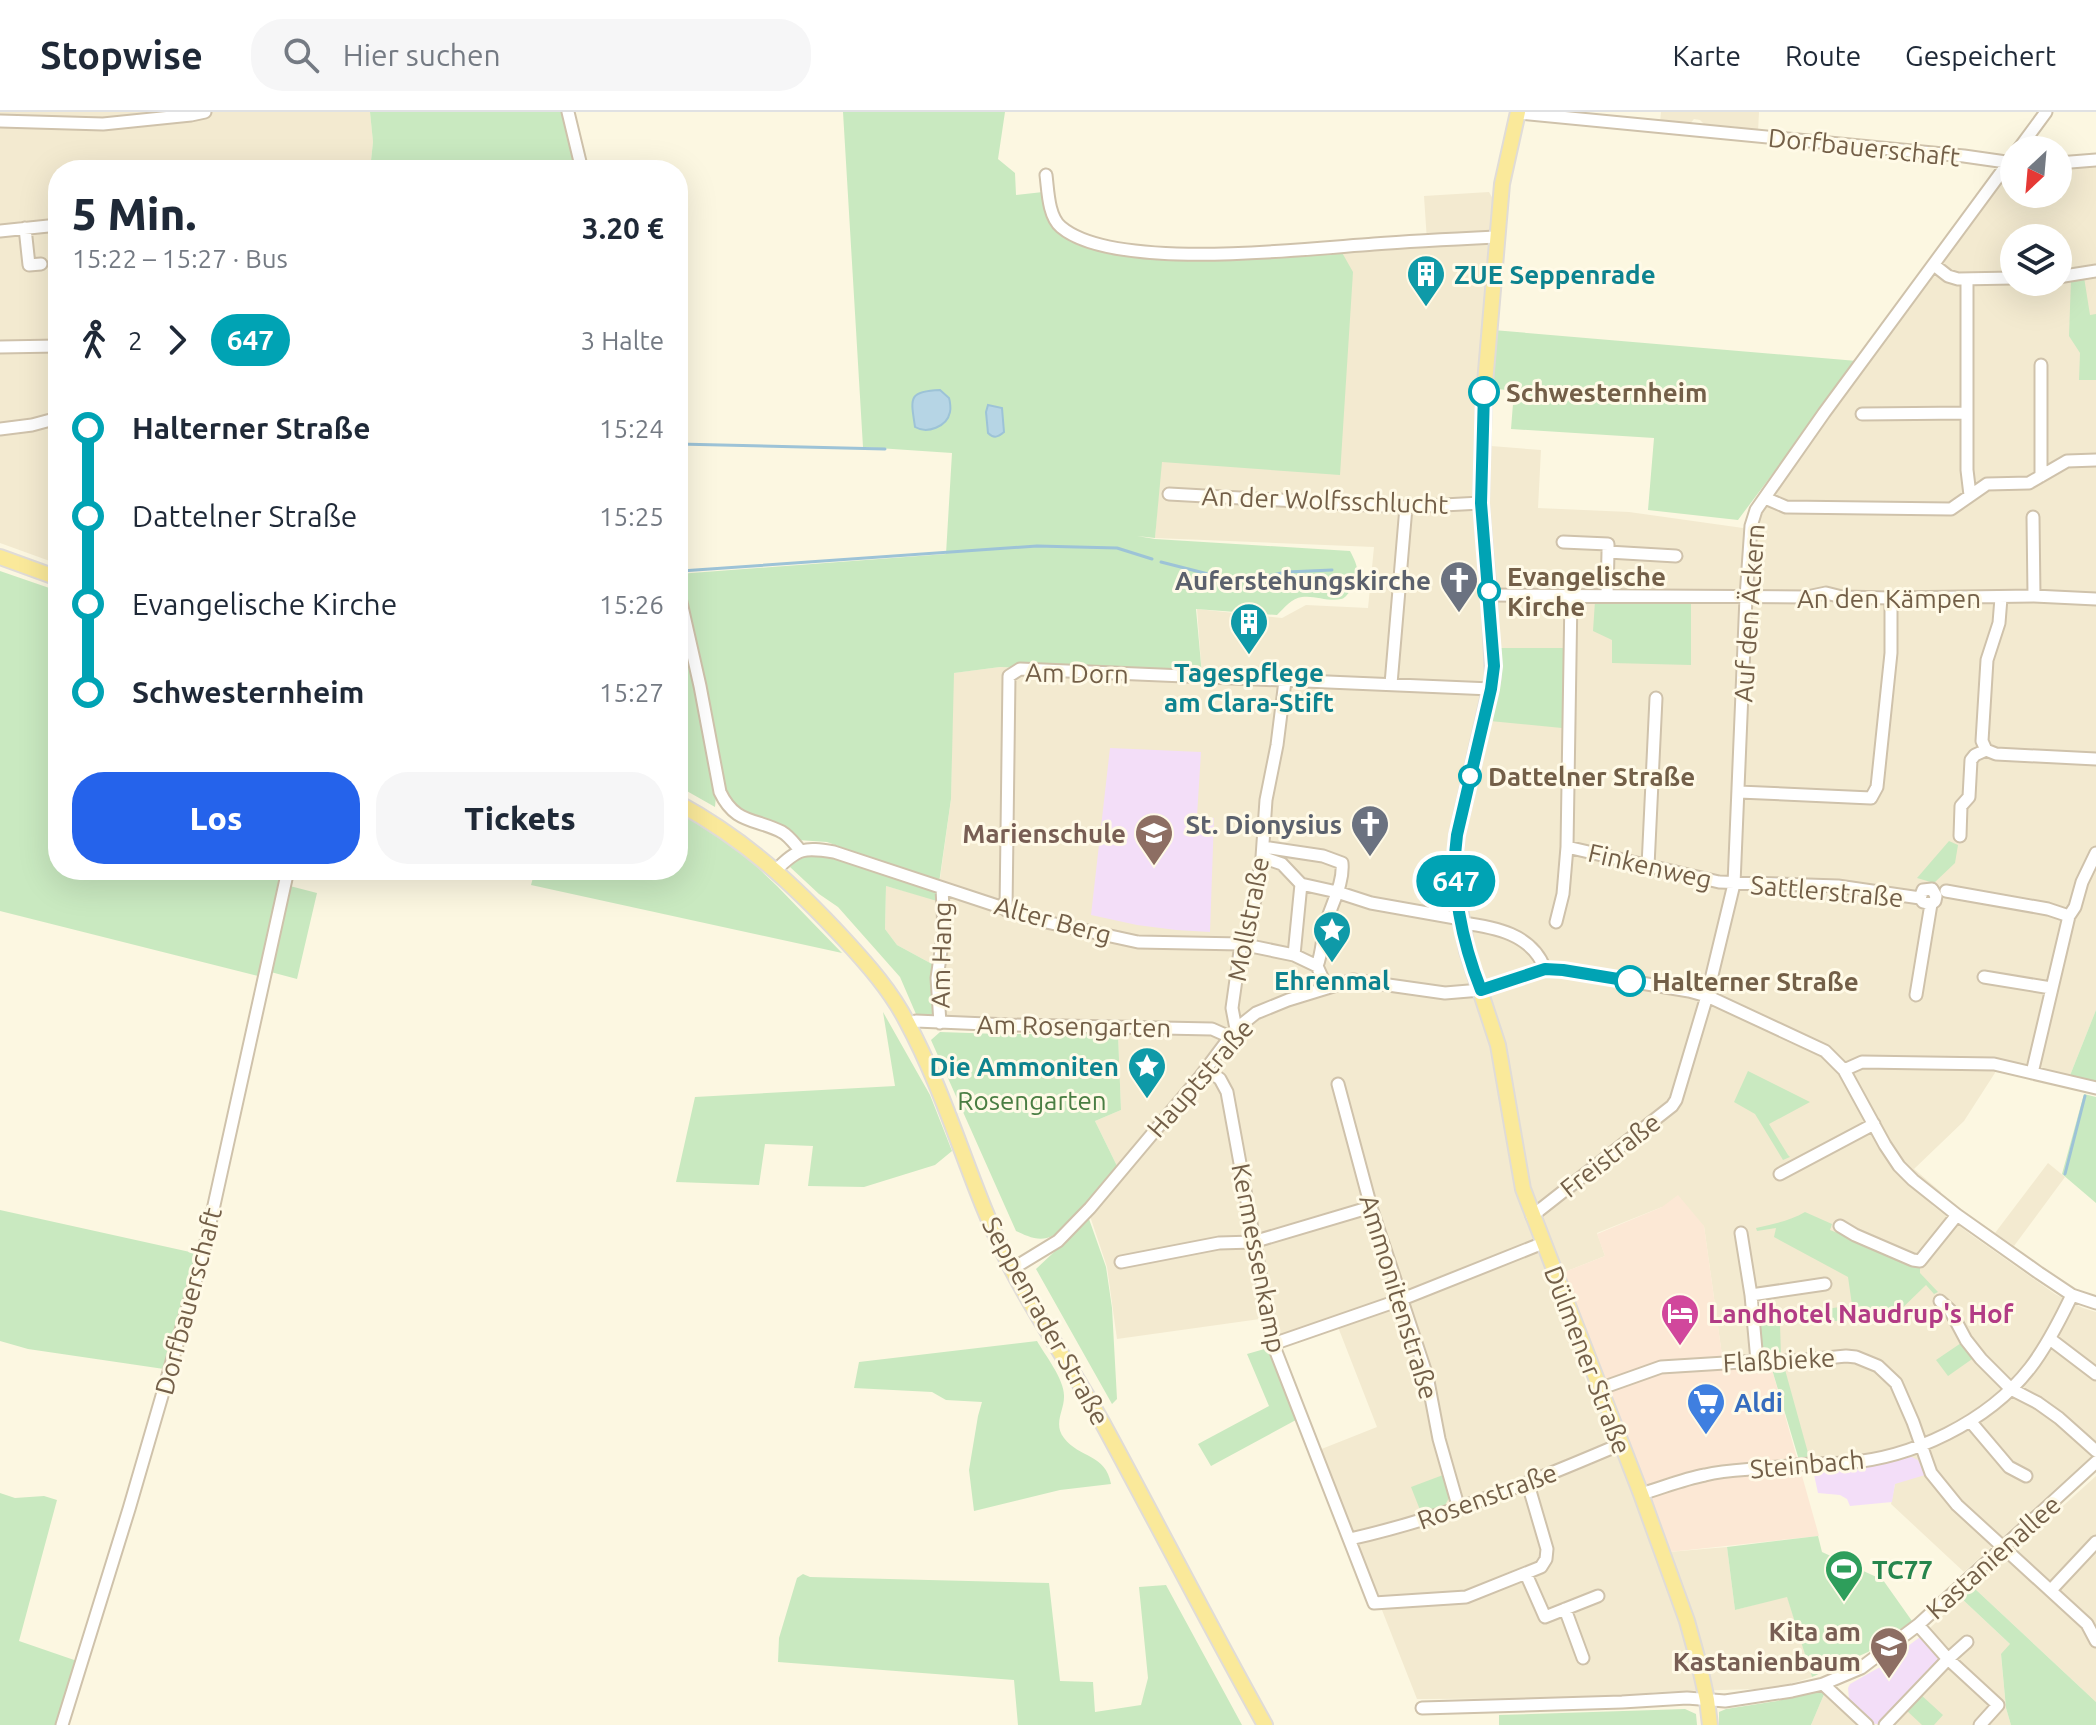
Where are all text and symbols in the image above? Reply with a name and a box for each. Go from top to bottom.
search box [251,19,811,91]
icon: search [279,33,323,77]
text: Stopwise [40,34,203,76]
text: Hier suchen [343,38,501,72]
text: Karte [1672,40,1741,71]
text: Route [1785,40,1861,71]
text: Gespeichert [1905,40,2056,71]
street label: Dorfbauerschaft [1767,123,1961,171]
north arrow [2000,136,2072,208]
map controls [2000,136,2072,296]
text: 5 Min. [72,189,196,238]
text: 3.20 € [582,211,664,245]
button: layers [2000,224,2072,296]
text: 15:22 – 15:27 · Bus [72,244,288,273]
building icon: ZUE Seppenrade [1405,253,1447,308]
place label: ZUE Seppenrade [1454,260,1656,289]
icon: walk [72,318,116,362]
icon: forward [155,318,199,362]
text: 647 [227,324,274,355]
text: 2 [128,326,143,355]
text: 3 Halte [581,326,664,355]
marker: Schwesternheim [1469,377,1499,407]
place label: Schwesternheim [1506,378,1707,407]
text: Halterner Straße [132,411,370,445]
text: 15:24 [599,414,664,443]
street label: An der Wolfsschlucht [1201,481,1449,519]
text: Dattelner Straße [132,499,357,533]
text: 15:25 [599,502,664,531]
street label: Auf den Äckern [1728,523,1770,703]
church icon: Auferstehungskirche [1438,559,1480,614]
place label: Evangelische Kirche [1507,562,1666,621]
place label: Auferstehungskirche [1175,566,1431,595]
marker: Evangelische Kirche [1478,580,1500,602]
street label: An den Kämpen [1797,584,1981,613]
text: Evangelische Kirche [132,587,397,621]
text: 15:26 [599,590,664,619]
building icon: Tagespflege am Clara-Stift [1228,601,1270,656]
street label: Am Dorn [1025,658,1129,688]
place label: Tagespflege am Clara-Stift [1164,658,1334,717]
text: Schwesternheim [132,675,364,709]
text: 15:27 [599,678,664,707]
place label: Dattelner Straße [1488,762,1695,791]
marker: Dattelner Straße [1459,765,1481,787]
button: Los [72,772,360,864]
button: Tickets [376,772,664,864]
church icon: St. Dionysius [1349,803,1391,858]
place label: St. Dionysius [1186,810,1342,839]
school or university icon: Marienschule [1133,812,1175,867]
place label: Marienschule [962,819,1126,848]
street label: Finkenweg [1585,838,1715,894]
street label: Mollstraße [1222,854,1274,984]
line badge: 647 [1410,855,1502,907]
text: 647 [1432,865,1480,896]
street label: Sattlerstraße [1749,870,1905,912]
street label: Alter Berg [991,891,1115,949]
street label: Am Hang [926,901,956,1009]
place icon: Ehrenmal [1311,909,1353,964]
place label: Ehrenmal [1274,966,1390,995]
marker: Halterner Straße [1615,966,1645,996]
place label: Halterner Straße [1652,967,1859,996]
street label: Am Rosengarten [976,1010,1172,1042]
street label: Hauptstraße [1141,1013,1259,1143]
place icon: Die Ammoniten [1126,1045,1168,1100]
place label: Die Ammoniten [929,1052,1119,1081]
park label: Rosengarten [957,1086,1107,1115]
street label: Freistraße [1554,1107,1666,1203]
street label: Kermessenkamp [1226,1161,1292,1355]
street label: Ammonitenstraße [1354,1191,1444,1403]
street label: Dorfbauerschaft [149,1204,227,1398]
street label: Seppenrader Straße [977,1212,1115,1430]
street label: Dülmener Straße [1539,1262,1637,1458]
hotel icon: Landhotel Naudrup's Hof [1659,1292,1701,1347]
place label: Landhotel Naudrup's Hof [1708,1299,2014,1328]
street label: Flaßbieke [1722,1343,1836,1377]
supermarket icon: Aldi [1685,1381,1727,1436]
place label: Aldi [1734,1388,1783,1417]
street label: Steinbach [1749,1445,1865,1483]
street label: Rosenstraße [1413,1457,1561,1535]
street label: Kastanienallee [1920,1489,2066,1625]
sports icon: TC77 [1823,1548,1865,1603]
place label: TC77 [1872,1555,1933,1584]
place label: Kita am Kastanienbaum [1673,1617,1861,1676]
school or university icon: Kita am Kastanienbaum [1868,1625,1910,1680]

